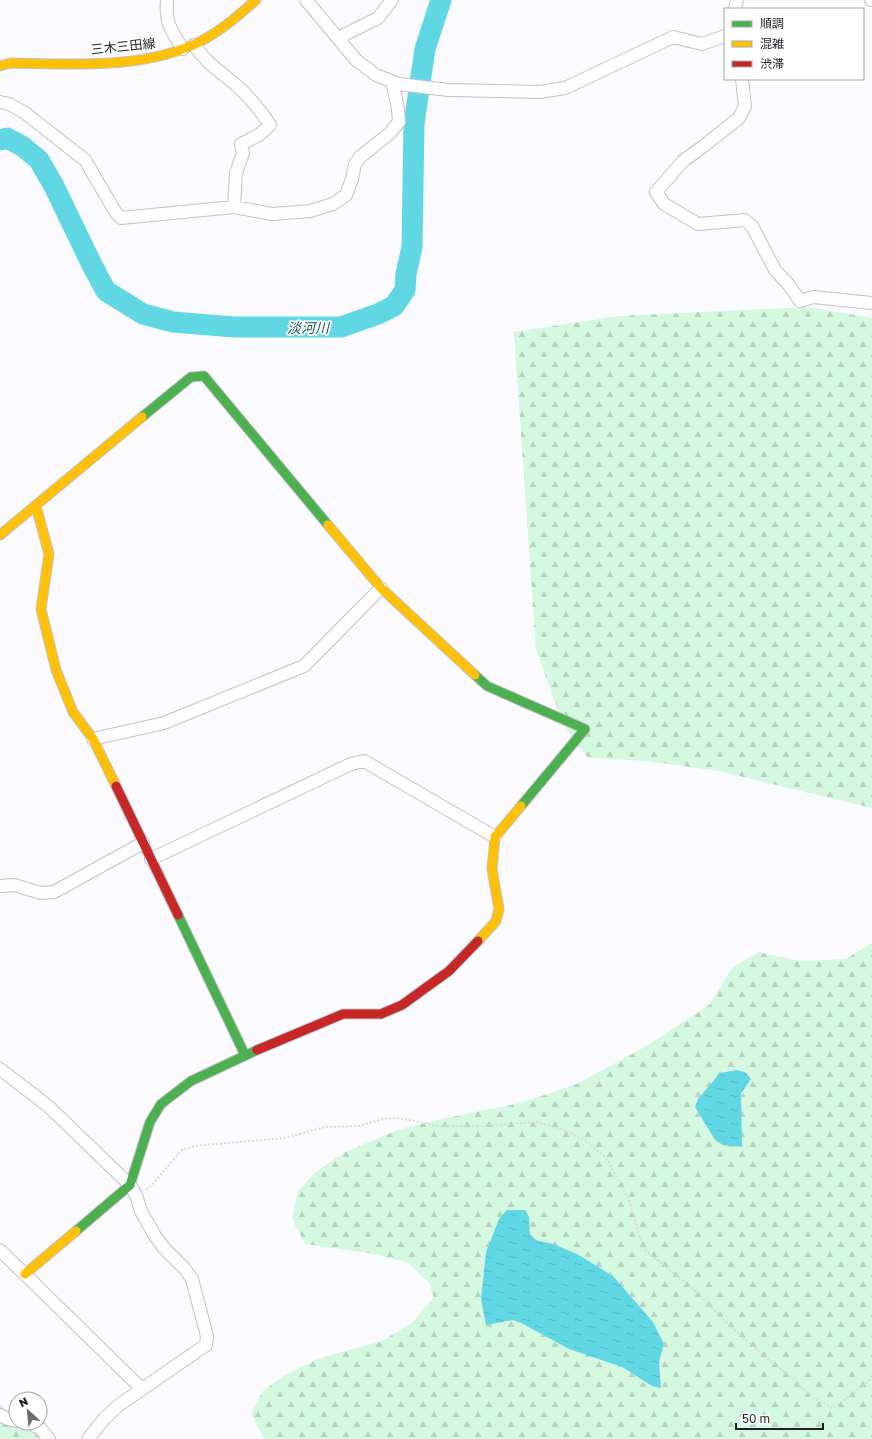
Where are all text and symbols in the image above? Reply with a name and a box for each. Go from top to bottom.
legend [724,8,864,80]
text: 順調 [760,16,784,31]
street label: 三木三田線 [90,35,156,57]
text: 混雑 [760,36,784,51]
text: 渋滞 [760,56,784,71]
water label: 淡河川 [287,319,331,336]
north arrow [8,1391,48,1431]
text: N [17,1394,30,1409]
scale bar [736,1405,823,1431]
text: 50 m [742,1411,770,1426]

